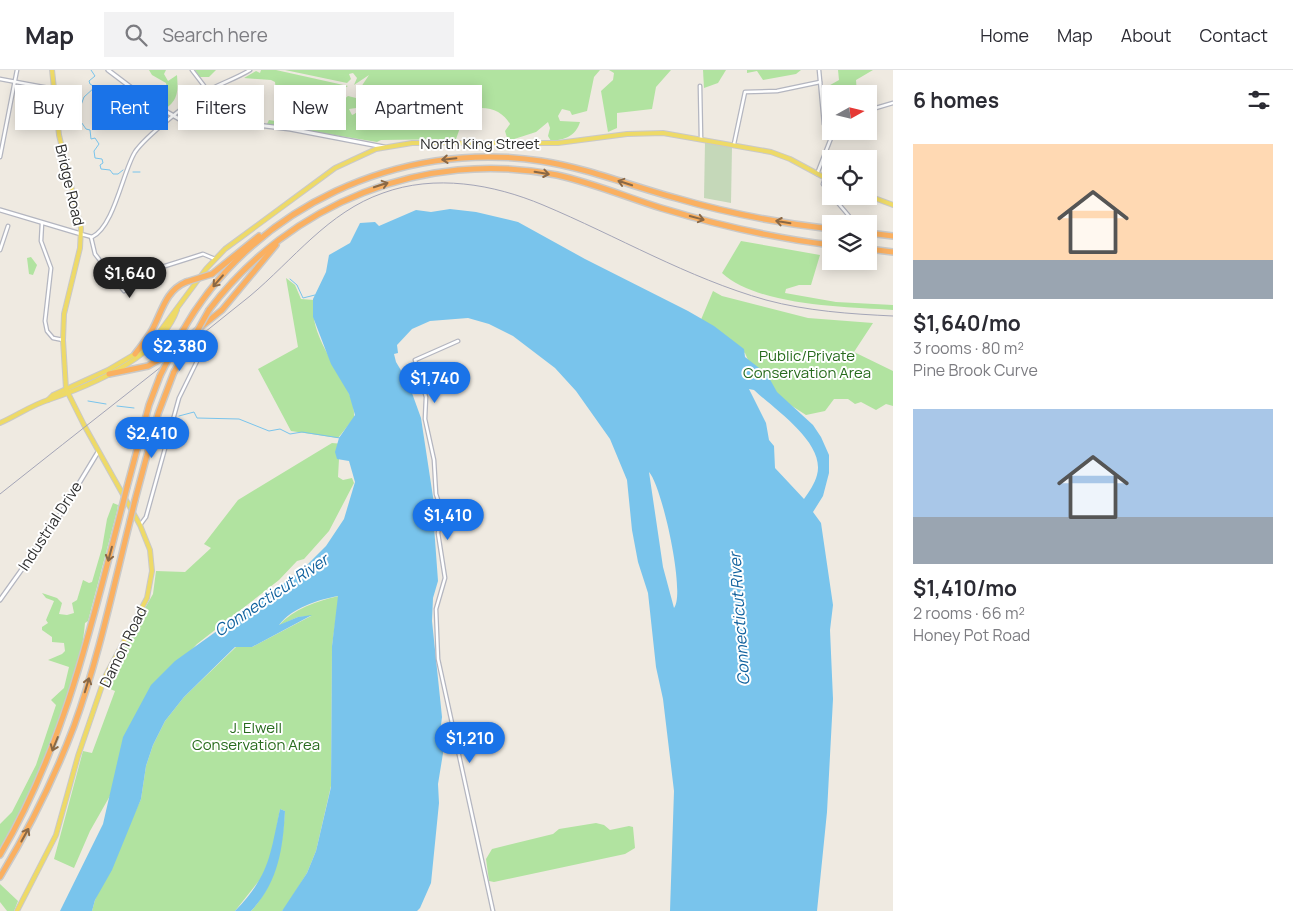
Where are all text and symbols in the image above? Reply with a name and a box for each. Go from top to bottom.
search box [104,12,454,57]
text: Map [25,18,74,51]
icon: search [122,21,150,49]
text: Search here [162,22,268,48]
text: Home [980,23,1029,47]
text: Map [1057,23,1093,47]
text: About [1121,23,1171,47]
text: Contact [1199,23,1268,47]
chip: Buy [15,85,82,130]
chip: Rent [92,85,168,130]
chip: Filters [178,85,264,130]
chip: New [274,85,346,130]
chip: Apartment [356,85,482,130]
north arrow [822,85,878,140]
map controls [822,85,877,270]
text: 6 homes [913,86,999,114]
icon: filters [1245,86,1273,114]
street label: North King Street [420,133,540,154]
street label: Bridge Road [50,142,90,228]
button: locate [822,150,877,205]
one-way arrow [441,154,457,164]
one-way arrow [533,168,549,178]
icon: home [1048,177,1138,267]
one-way arrow [618,178,634,187]
one-way arrow [373,180,389,190]
one-way arrow [689,214,705,224]
button: layers [822,215,877,270]
one-way arrow [775,217,791,227]
pin: $1,640 [89,256,171,299]
text: $1,640 [104,262,156,284]
one-way arrow [213,274,224,287]
text: $1,640/mo [913,309,1021,337]
pin: $2,380 [139,330,221,372]
text: $2,380 [153,335,207,357]
text: 3 rooms · 80 m² [913,337,1024,359]
park label: Public/Private Conservation Area [743,345,871,383]
text: Pine Brook Curve [913,359,1038,381]
pin: $1,740 [394,362,476,404]
text: $1,740 [410,367,460,389]
pin: $2,410 [111,416,193,459]
text: $2,410 [126,422,178,444]
icon: home [1048,442,1138,532]
street label: Industrial Drive [13,477,87,575]
pin: $1,410 [407,498,489,541]
text: $1,410 [424,504,472,526]
one-way arrow [105,546,114,562]
water label: Connecticut River [210,547,334,641]
water label: Connecticut River [723,550,755,686]
text: $1,410/mo [913,574,1017,602]
text: 2 rooms · 66 m² [913,602,1025,624]
street label: Damon Road [94,603,152,691]
text: Honey Pot Road [913,624,1030,646]
one-way arrow [83,678,93,694]
park label: J. Elwell Conservation Area [192,717,320,755]
pin: $1,210 [429,722,511,764]
text: $1,210 [446,727,494,749]
one-way arrow [50,735,59,751]
one-way arrow [20,828,30,843]

